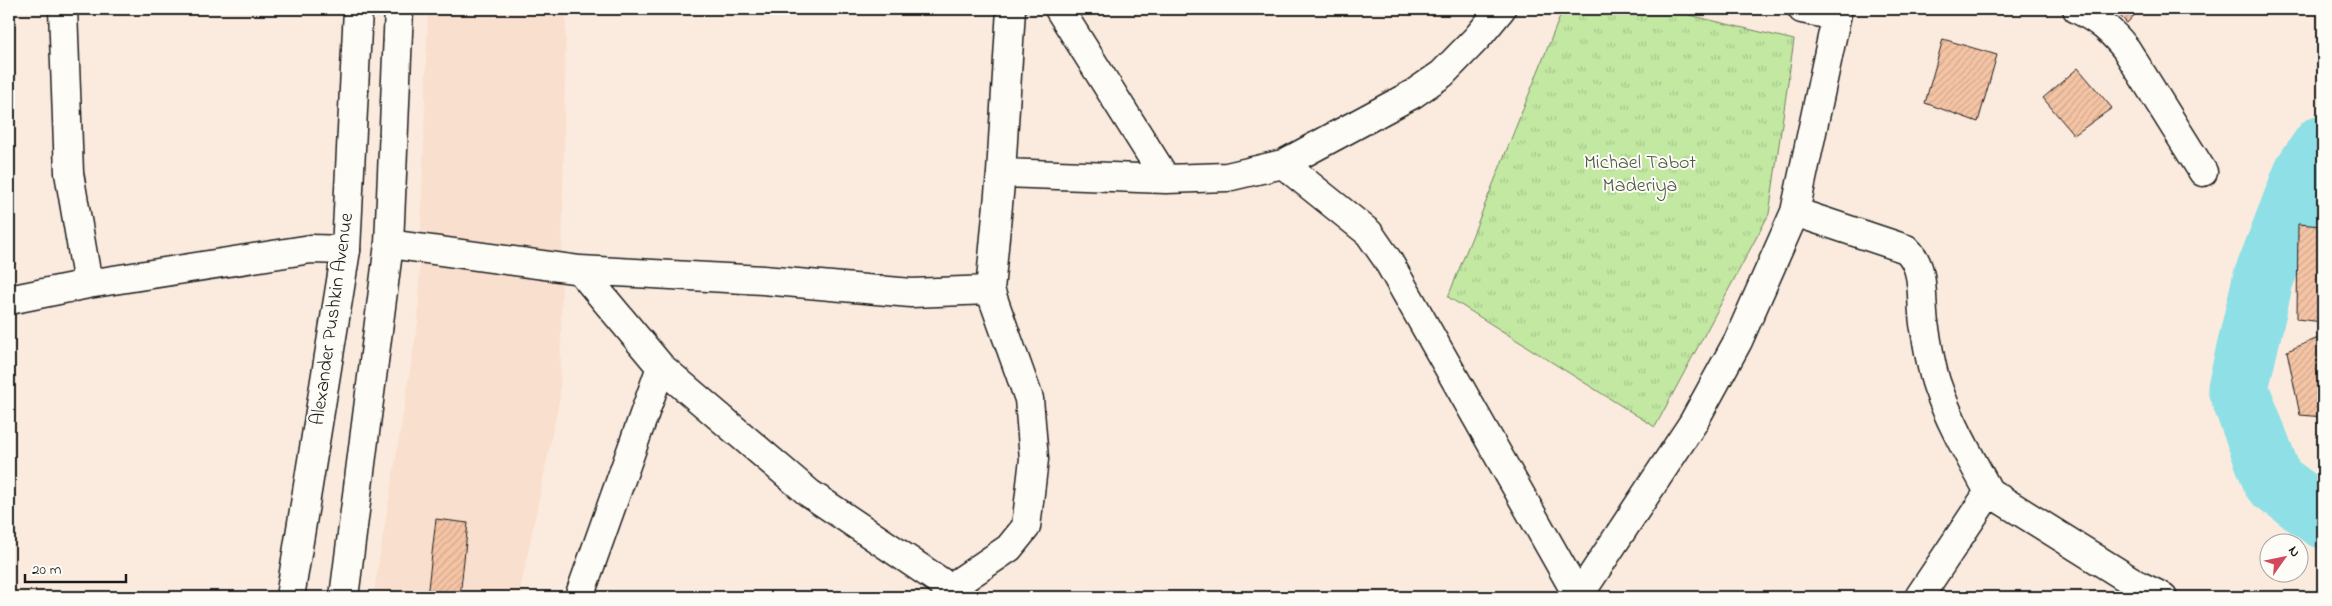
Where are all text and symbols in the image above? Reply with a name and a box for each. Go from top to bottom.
park label: Michael Tabot Maderiya [1584,149,1696,201]
street label: Alexander Pushkin Avenue [304,211,362,427]
north arrow [2260,534,2310,584]
text: N [2282,542,2305,561]
scale bar [25,551,126,583]
text: 20 m [32,559,62,581]

